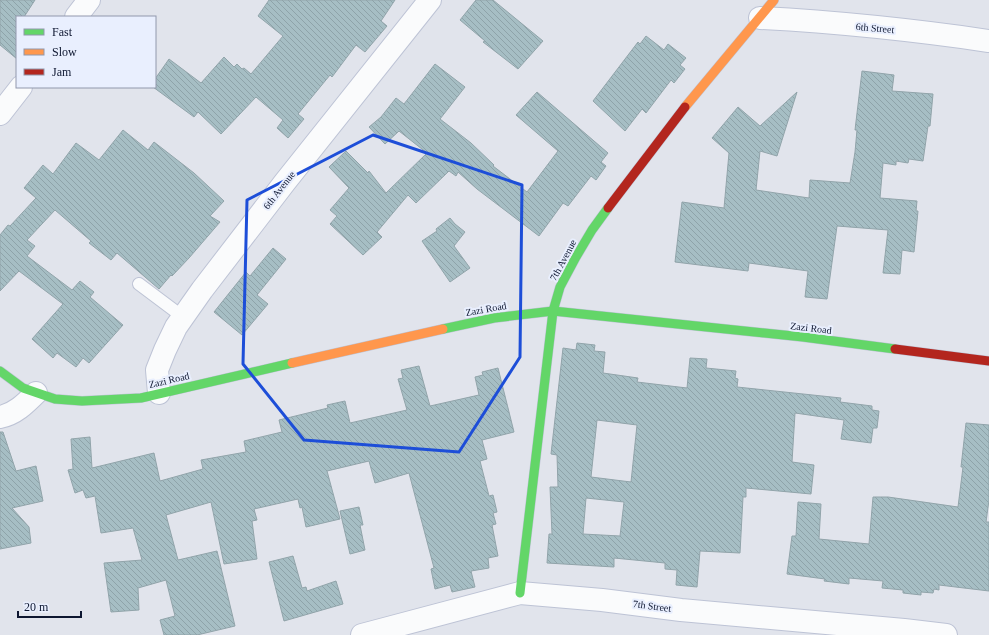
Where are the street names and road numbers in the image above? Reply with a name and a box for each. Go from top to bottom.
street label: 6th Street [855,21,895,35]
street label: 6th Avenue [261,168,298,211]
street label: 7th Avenue [548,237,579,282]
street label: Zazi Road [465,300,507,318]
street label: Zazi Road [790,320,832,336]
street label: Zazi Road [148,370,190,390]
street label: 7th Street [632,598,672,614]

